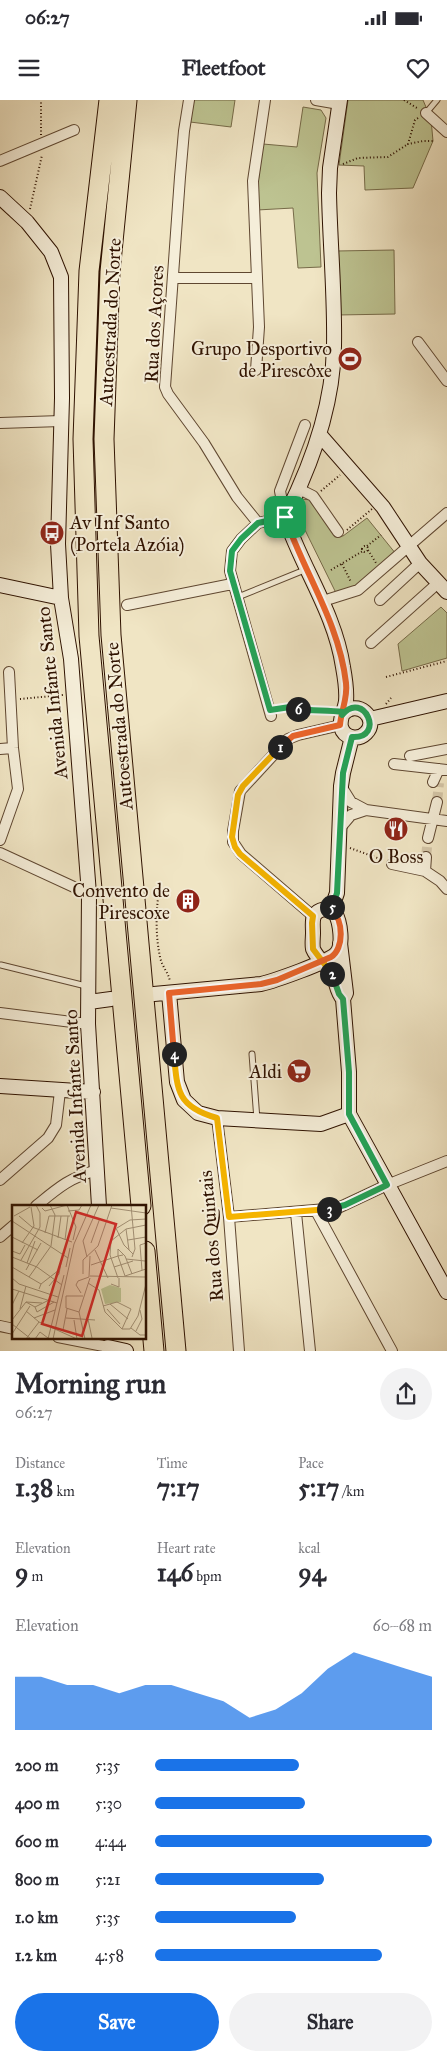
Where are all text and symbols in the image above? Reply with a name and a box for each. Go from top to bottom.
text: 06:27 [25,6,70,29]
icon: menu [15,54,43,82]
text: Fleetfoot [182,54,265,81]
icon: heart [404,54,432,82]
street label: Autoestrada do Norte [94,237,126,408]
street label: Rua dos Açores [139,264,169,383]
place label: Grupo Desportivo de Pirescôxe [191,337,332,382]
sports icon: Grupo Desportivo de Pirescôxe [337,346,363,372]
pin [264,496,306,538]
icon: arrive [271,503,299,531]
place label: Av Inf Santo (Portela Azóia) [69,511,184,557]
bus stop icon: Av Inf Santo (Portela Azóia) [39,520,65,546]
street label: Avenida Infante Santo [31,605,73,781]
street label: Autoestrada do Norte [100,641,138,812]
pin: 6 [286,696,310,722]
text: 6 [295,701,302,718]
pin: 1 [268,734,292,760]
text: 1 [278,739,283,756]
restaurant icon: O Boss [383,816,409,842]
place label: O Boss [369,845,423,868]
place label: Convento de Pirescoxe [72,879,170,924]
building icon: Convento de Pirescoxe [175,888,201,914]
pin: 5 [320,894,344,920]
text: 5 [329,899,336,916]
pin: 2 [320,962,344,986]
text: 2 [329,966,336,983]
street label: Avenida Infante Santo [59,1009,91,1184]
pin: 4 [162,1042,186,1066]
text: 4 [171,1046,178,1063]
supermarket icon: Aldi [286,1058,312,1084]
place label: Aldi [248,1060,282,1083]
street label: Rua dos Quintais [194,1169,228,1303]
pin: 3 [316,1196,342,1222]
text: 3 [327,1201,332,1218]
inset map [12,1205,146,1338]
text: Morning run [15,1366,166,1401]
button: share [380,1368,432,1420]
text: 06:27 [15,1403,53,1422]
text: Distance [15,1455,65,1472]
text: Time [157,1455,188,1472]
text: Pace [298,1455,324,1472]
text: 1.38 [15,1472,53,1503]
text: 7:17 [157,1472,200,1503]
text: 5:17 [298,1472,339,1503]
text: km [53,1483,75,1500]
text: /km [339,1483,365,1500]
text: Elevation [15,1540,71,1557]
text: Heart rate [157,1540,216,1557]
text: kcal [298,1540,320,1557]
text: 9 [15,1557,28,1588]
text: 146 [157,1557,193,1588]
text: 94 [298,1557,326,1588]
text: m [28,1568,43,1585]
text: bpm [193,1568,222,1585]
text: Elevation [15,1616,79,1635]
text: 60–68 m [373,1616,432,1635]
text: 200 m [15,1756,58,1775]
text: 5:35 [95,1756,120,1775]
text: 400 m [15,1794,59,1813]
text: 5:30 [95,1794,122,1813]
text: 600 m [15,1832,59,1851]
text: 4:44 [95,1832,126,1851]
text: 800 m [15,1870,59,1889]
text: 5:21 [95,1870,121,1889]
text: 1.0 km [15,1908,58,1927]
text: 5:35 [95,1908,120,1927]
text: 1.2 km [15,1946,57,1965]
text: 4:58 [95,1946,124,1965]
button: Save [15,1993,219,2051]
button: Share [229,1993,432,2051]

